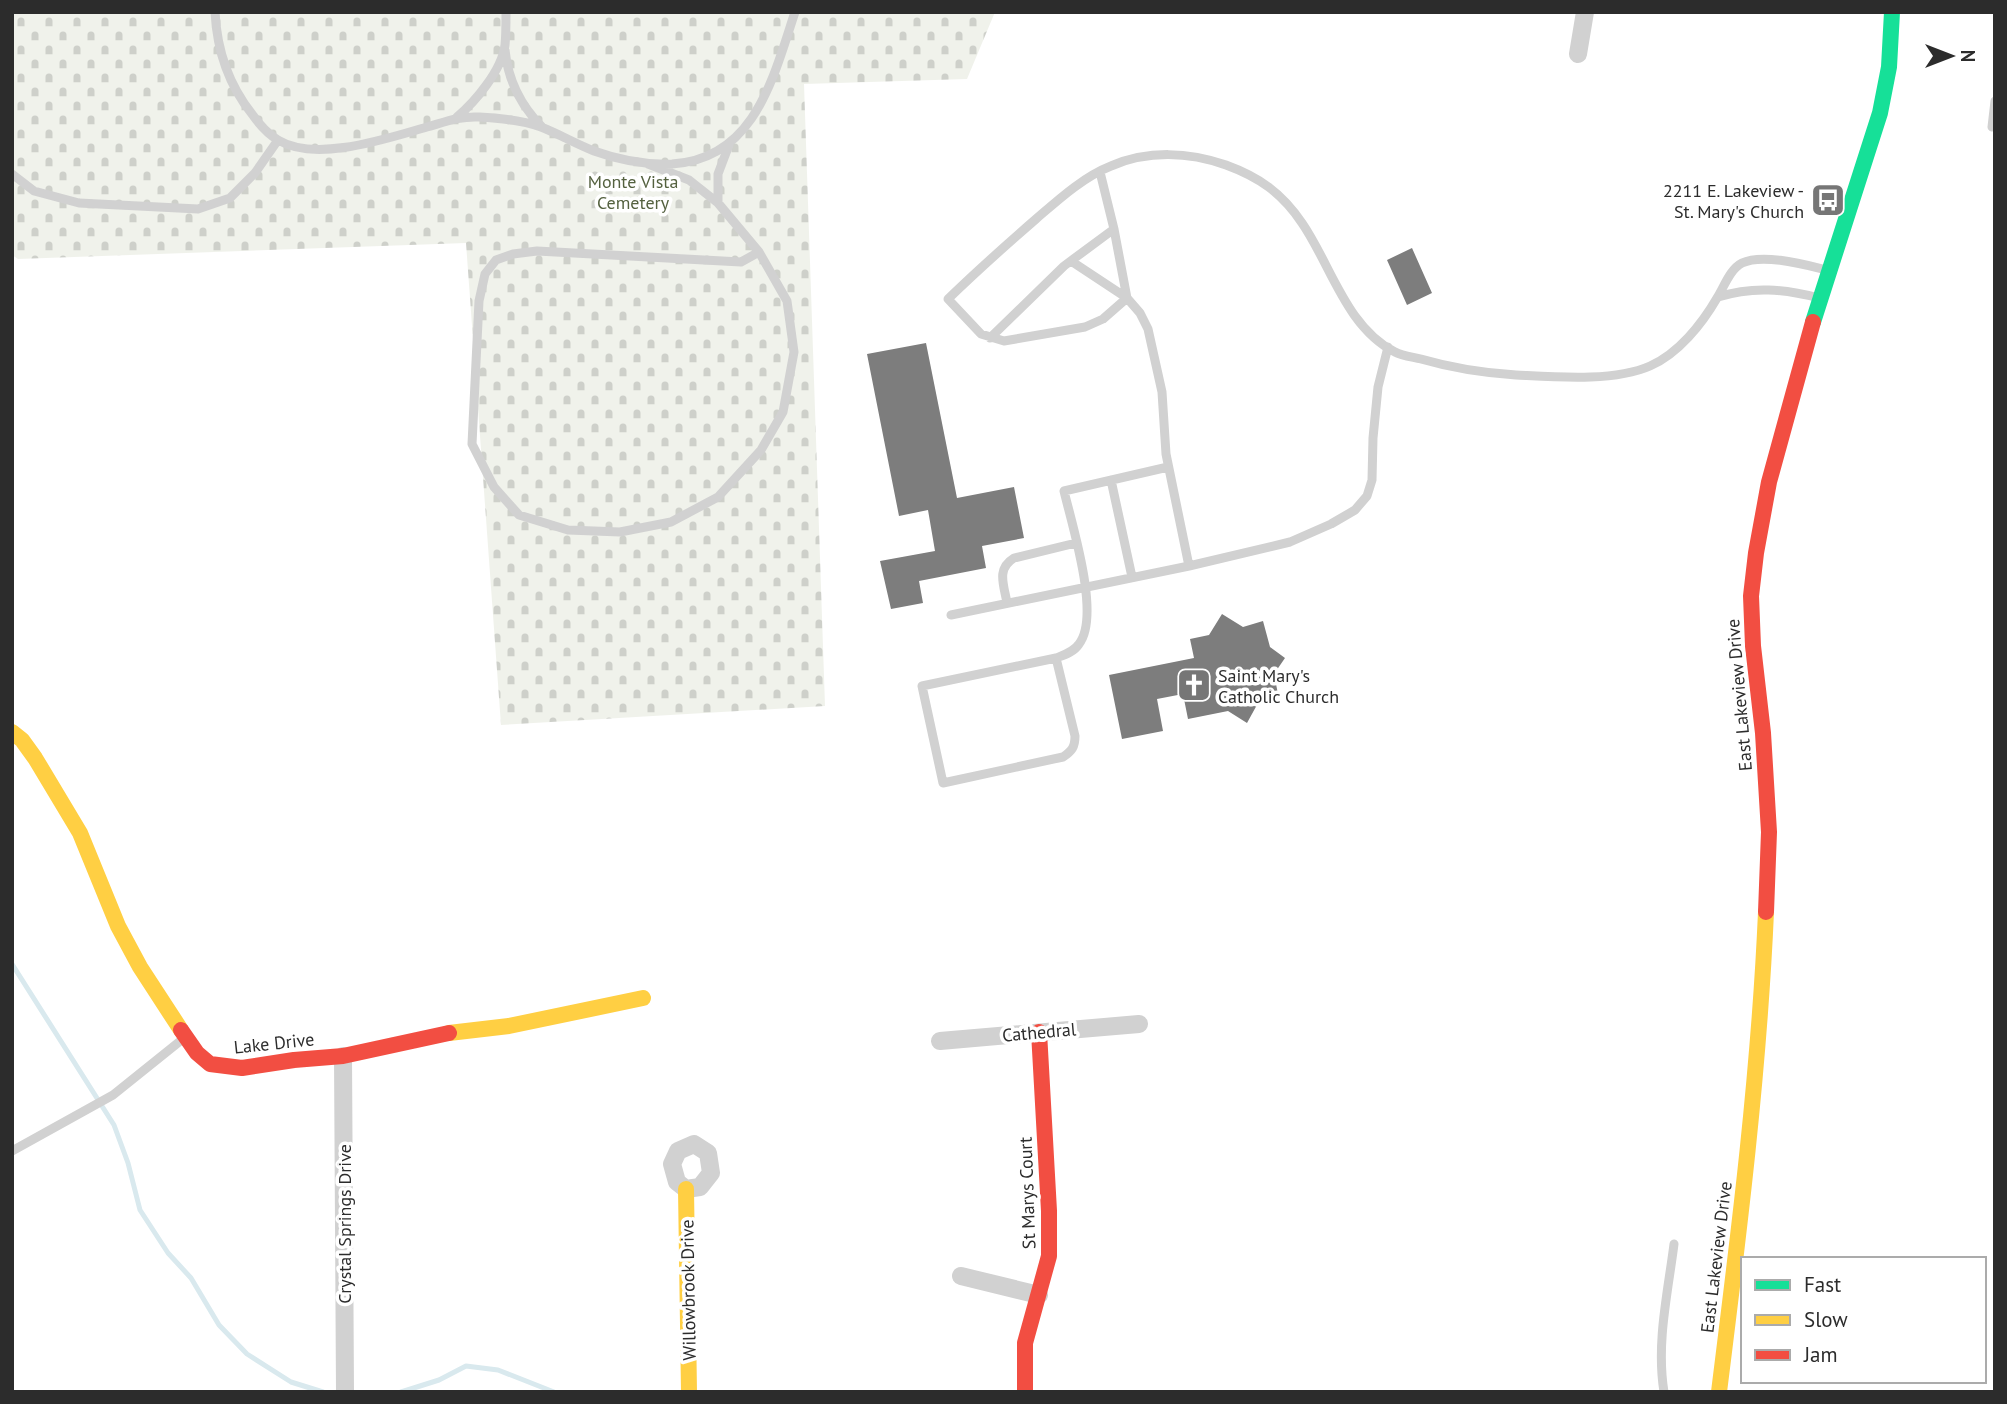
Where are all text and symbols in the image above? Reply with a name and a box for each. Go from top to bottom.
north arrow [1916,21,1986,91]
text: N [1956,50,1980,62]
park label: Monte Vista Cemetery [588,170,678,214]
place label: 2211 E. Lakeview - St. Mary's Church [1663,179,1804,223]
bus stop icon: 2211 E. Lakeview - St. Mary's Church [1809,181,1847,219]
street label: East Lakeview Drive [1721,618,1757,772]
place label: Saint Mary's Catholic Church [1218,664,1339,708]
church icon: Saint Mary's Catholic Church [1175,666,1213,704]
street label: Cathedral [1001,1017,1078,1047]
street label: Lake Drive [233,1027,315,1059]
street label: St Marys Court [1014,1136,1040,1250]
street label: Crystal Springs Drive [333,1144,356,1304]
street label: East Lakeview Drive [1695,1180,1737,1334]
street label: Willowbrook Drive [675,1219,701,1361]
legend [1741,1257,1986,1383]
text: Fast [1804,1271,1841,1298]
text: Slow [1804,1306,1848,1333]
text: Jam [1803,1341,1838,1368]

